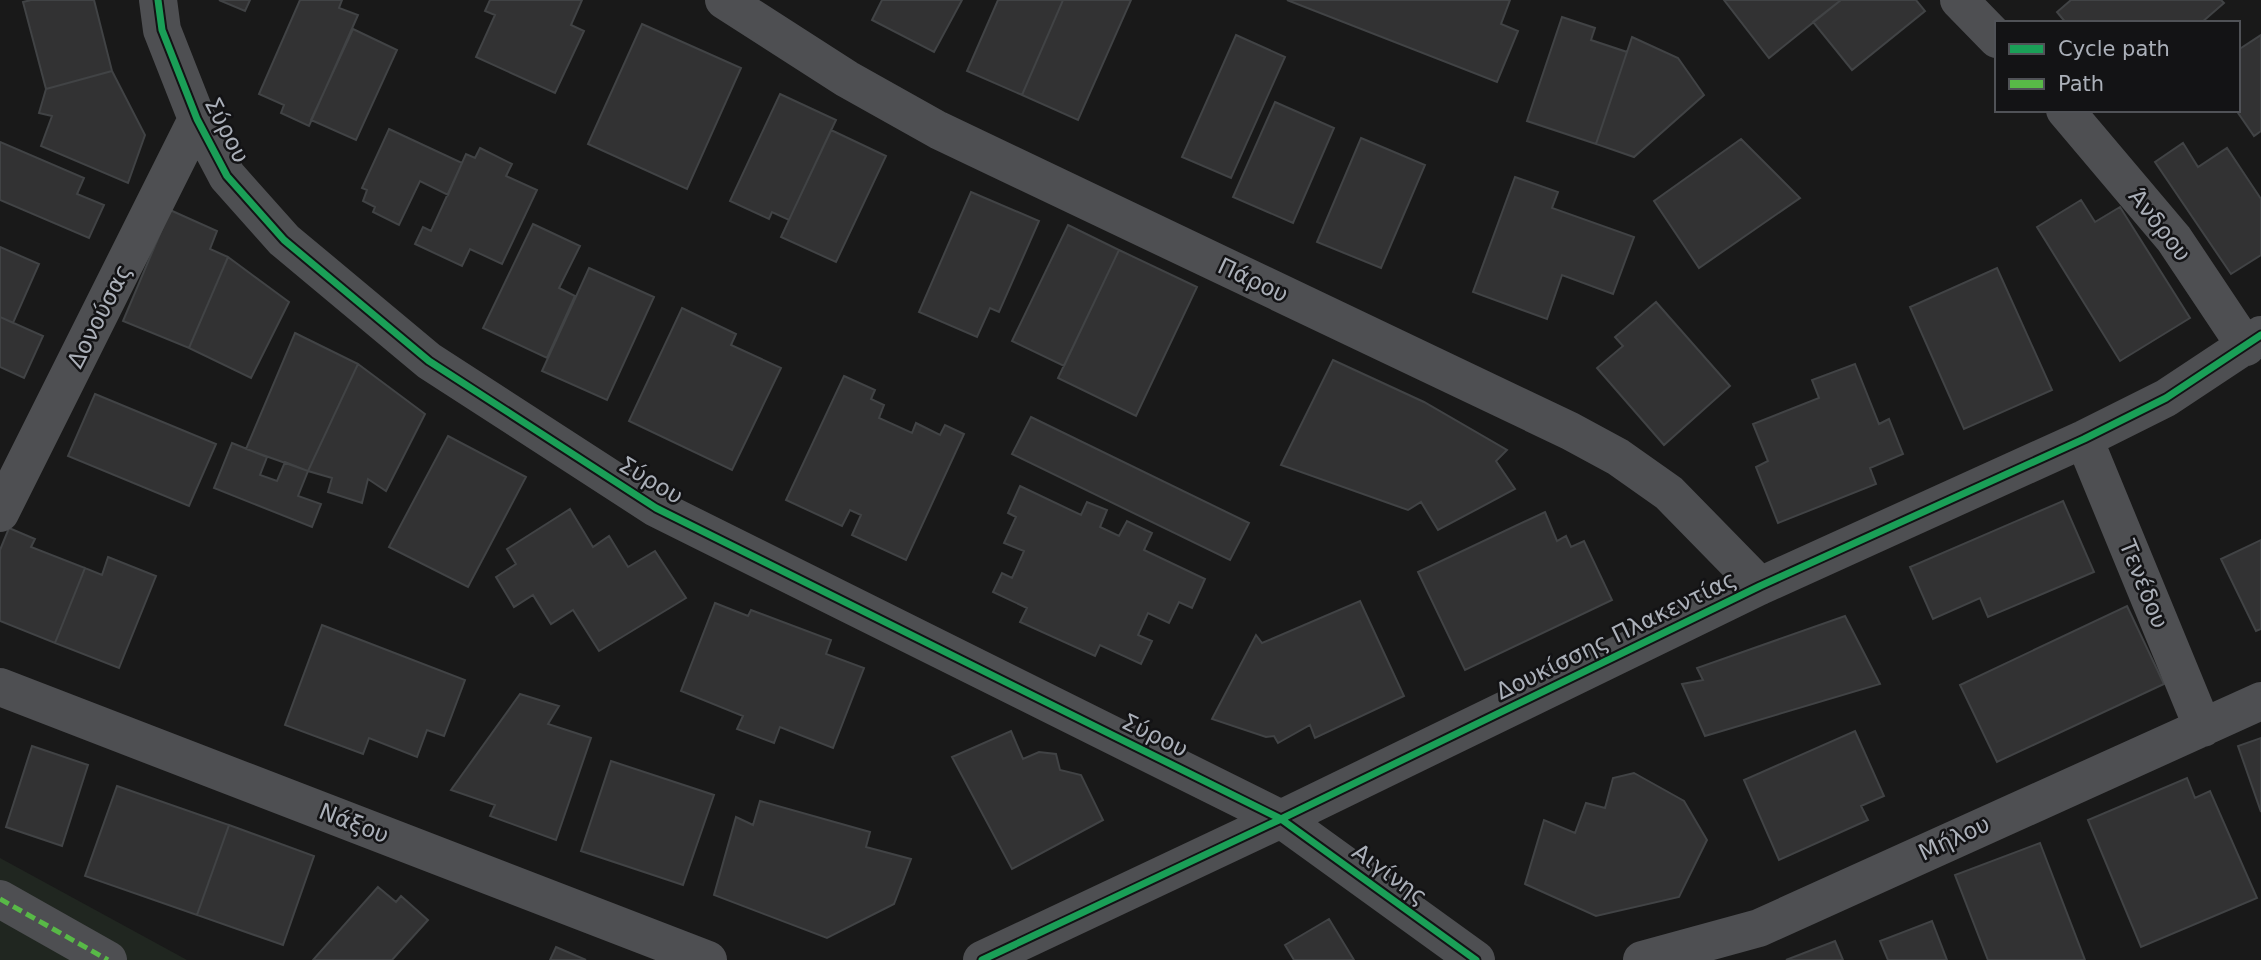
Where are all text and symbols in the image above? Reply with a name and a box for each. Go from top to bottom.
legend [1995,21,2240,112]
text: Cycle path [2058,37,2170,61]
text: Path [2058,72,2104,96]
street label: Σύρου [200,93,254,167]
street label: Άνδρου [2124,184,2196,266]
street label: Πάρου [1214,252,1292,308]
street label: Δονούσας [62,260,136,372]
street label: Σύρου [614,451,688,509]
street label: Τενέδου [2114,535,2174,632]
street label: Δουκίσσης Πλακεντίας [1492,565,1740,705]
street label: Σύρου [1118,708,1192,762]
street label: Νάξου [315,798,393,848]
street label: Μήλου [1914,810,1994,866]
street label: Αιγίνης [1348,838,1432,910]

